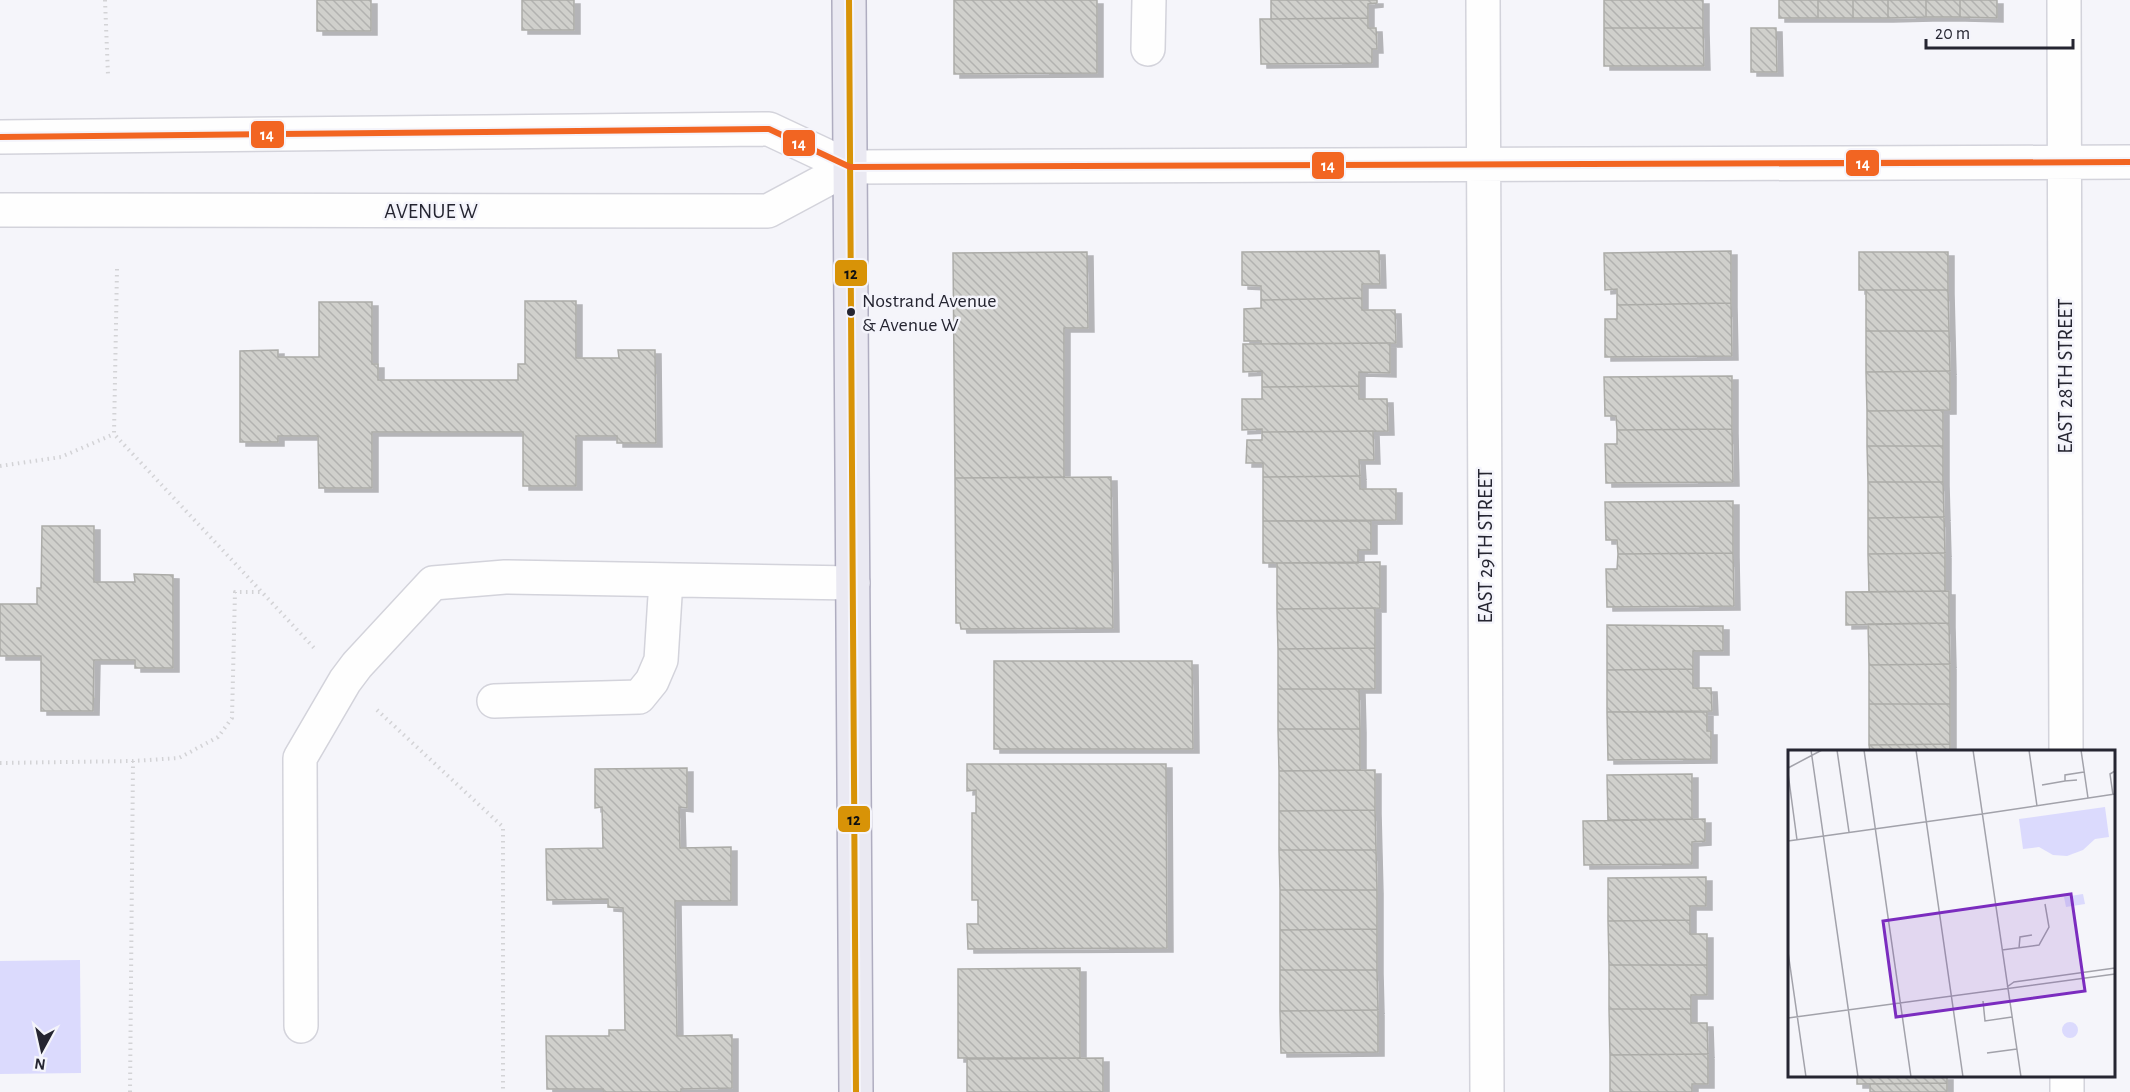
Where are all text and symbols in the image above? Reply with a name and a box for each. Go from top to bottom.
scale bar [1926,12,2073,50]
text: 20 m [1935,25,1970,43]
line badge: 14 [250,120,285,149]
text: 14 [260,127,274,143]
line badge: 14 [782,129,816,157]
text: 14 [792,136,806,152]
line badge: 14 [1845,149,1880,177]
line badge: 14 [1311,151,1345,180]
text: 14 [1856,156,1870,172]
text: 14 [1321,158,1335,174]
street label: AVENUE W [384,201,478,222]
line badge: 12 [834,259,868,287]
text: 12 [844,266,858,282]
place label: Nostrand Avenue & Avenue W [862,291,996,335]
street label: EAST 28TH STREET [2055,298,2076,454]
marker: Nostrand Avenue & Avenue W [845,306,857,318]
street label: EAST 29TH STREET [1475,468,1496,624]
inset map [1788,750,2115,1077]
line badge: 12 [837,805,871,833]
text: 12 [847,812,861,828]
north arrow [12,1020,72,1080]
text: N [33,1055,47,1073]

